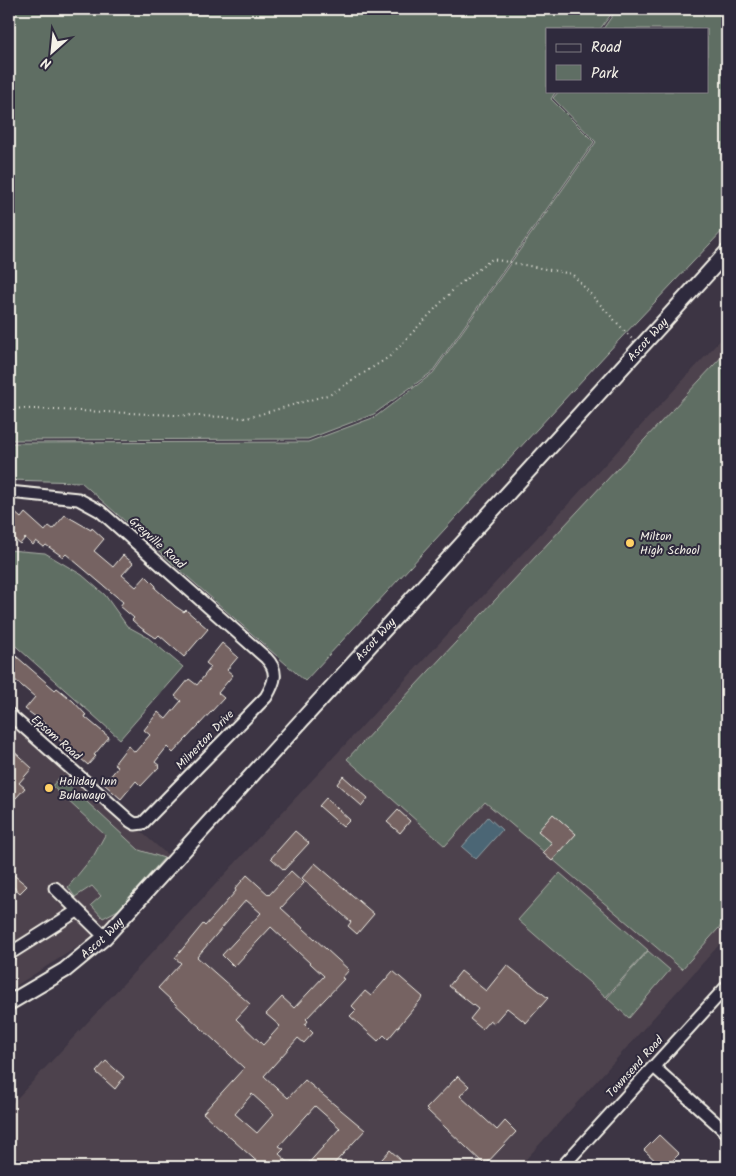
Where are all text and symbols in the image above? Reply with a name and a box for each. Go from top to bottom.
north arrow [28,28,78,78]
legend [546,28,708,92]
text: Road [591,36,622,60]
text: N [37,51,55,75]
text: Park [591,62,619,86]
street label: Ascot Way [623,313,673,366]
street label: Greyville Road [124,512,190,574]
place label: Milton High School [640,527,700,560]
marker: Milton High School [624,537,636,549]
street label: Ascot Way [350,613,401,665]
street label: Milnerton Drive [171,705,239,774]
street label: Epsom Road [26,711,86,766]
place label: Holiday Inn Bulawayo [59,772,117,805]
marker: Holiday Inn Bulawayo [43,782,55,794]
street label: Ascot Way [76,913,128,963]
street label: Townsend Road [602,1031,669,1102]

